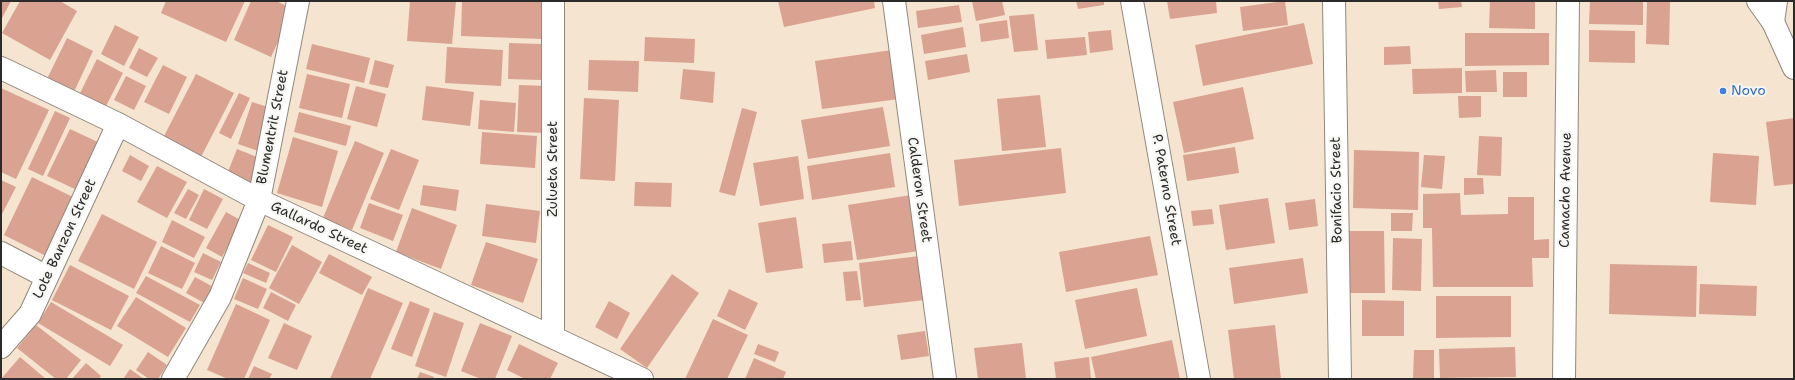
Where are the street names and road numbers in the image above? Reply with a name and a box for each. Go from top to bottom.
street label: Blumentrit Street [254,68,292,186]
street label: Zulueta Street [545,121,561,217]
street label: Camacho Avenue [1557,132,1575,248]
street label: P. Paterno Street [1148,133,1184,247]
street label: Calderon Street [903,136,935,244]
street label: Bonifacio Street [1328,137,1346,243]
street label: Lote Banzon Street [30,176,100,302]
street label: Gallardo Street [268,198,370,258]

